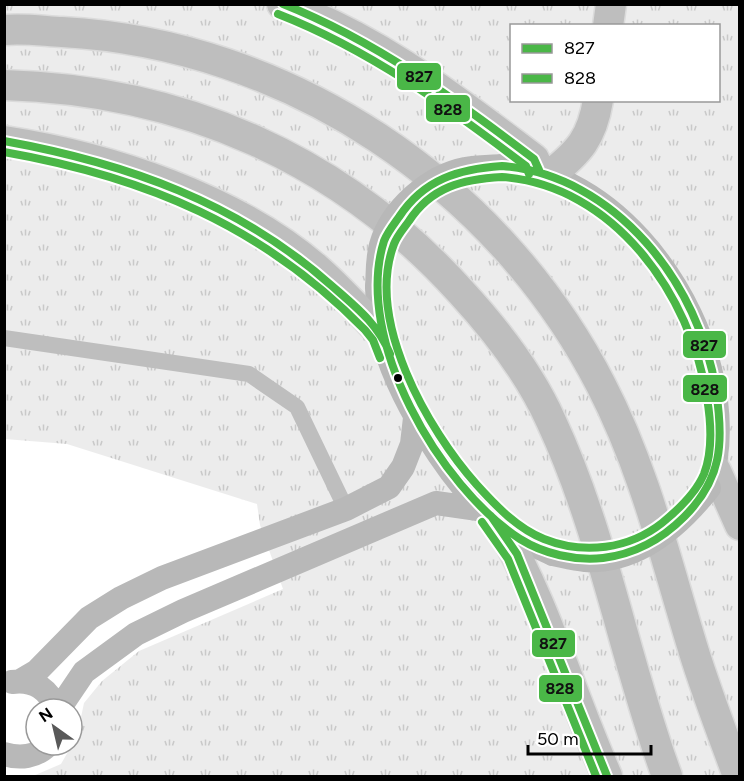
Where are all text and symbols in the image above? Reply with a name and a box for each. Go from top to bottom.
legend [510,24,720,102]
text: 827 [564,37,595,59]
line badge: 827 [396,62,442,91]
text: 827 [405,67,433,86]
text: 828 [564,67,596,89]
line badge: 828 [425,94,471,123]
text: 828 [434,100,463,119]
line badge: 827 [682,330,727,359]
text: 827 [690,336,718,355]
unlabelled marker [392,372,404,384]
line badge: 828 [682,374,728,403]
text: 828 [691,380,720,399]
line badge: 827 [531,629,576,658]
text: 827 [539,634,567,653]
line badge: 828 [538,674,583,703]
text: 828 [546,679,575,698]
north arrow [24,697,84,757]
text: N [35,704,56,726]
scale bar [528,718,651,756]
text: 50 m [537,728,579,750]

